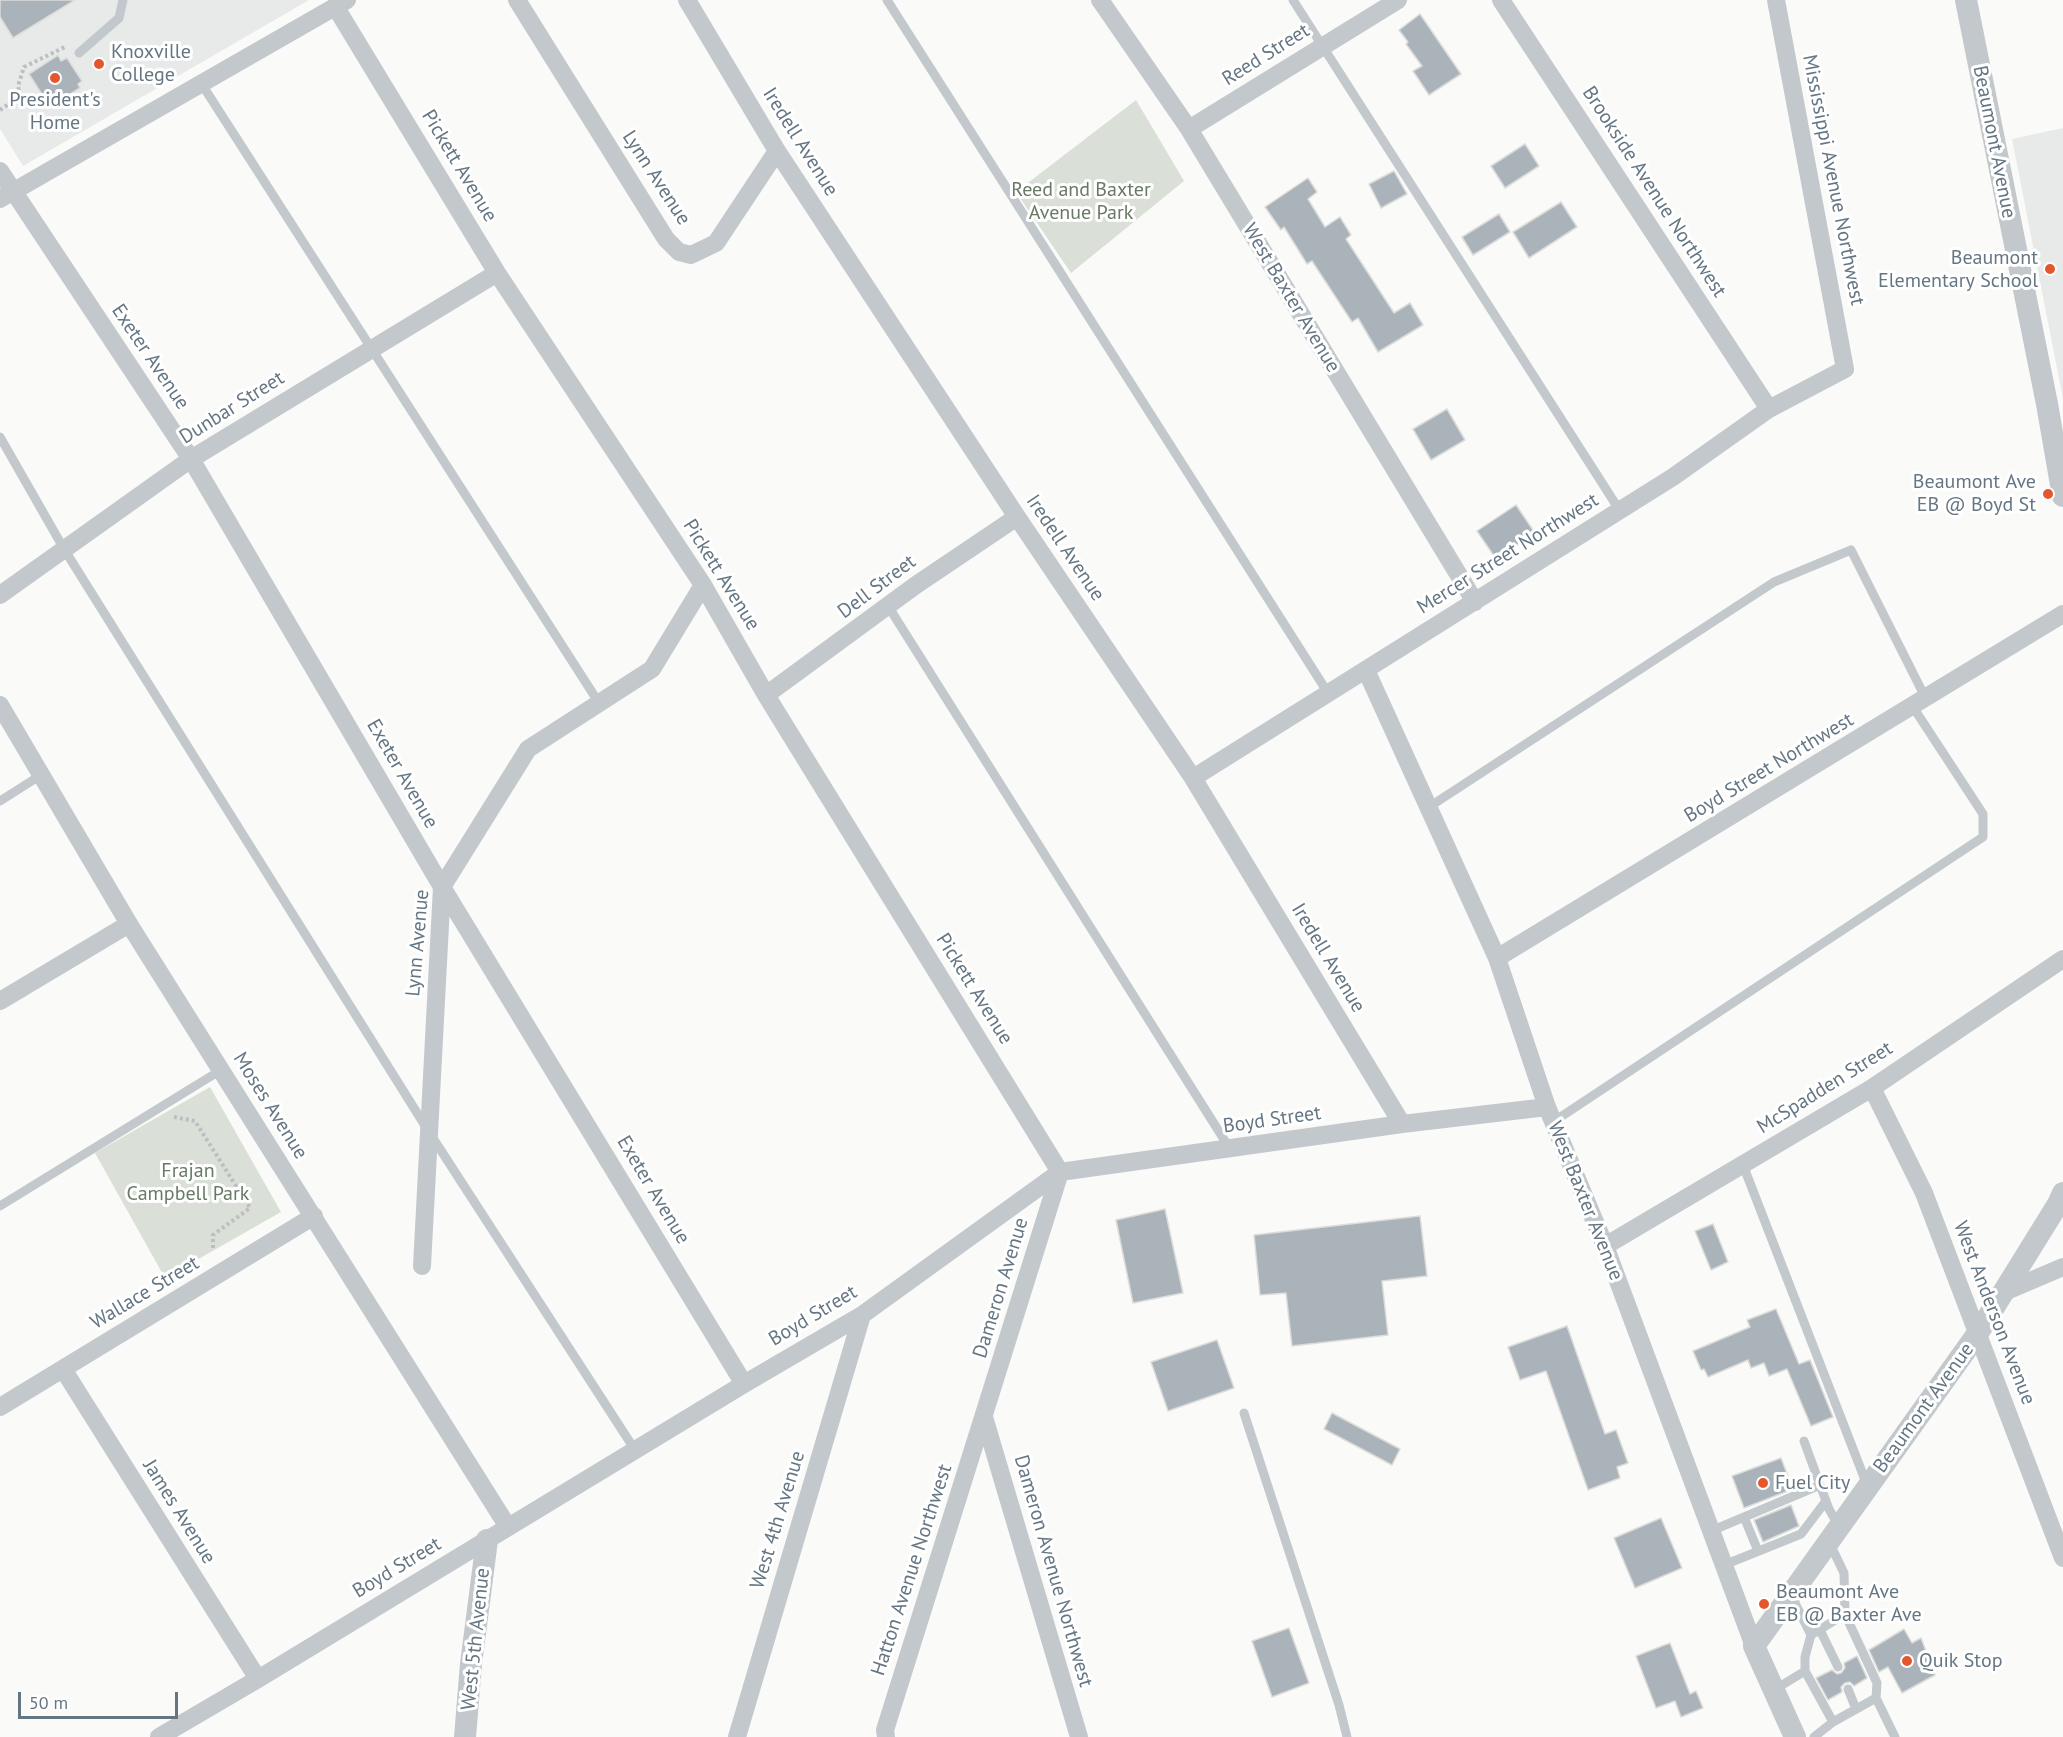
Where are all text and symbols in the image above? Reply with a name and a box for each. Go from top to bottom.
street label: Reed Street [1218,19,1314,91]
place label: Knoxville College [111,40,191,87]
street label: Mississippi Avenue Northwest [1797,53,1869,307]
marker: Knoxville College [92,57,106,71]
street label: Beaumont Avenue [1967,64,2021,220]
marker: President's Home [48,71,62,85]
street label: Brookside Avenue Northwest [1577,82,1731,302]
street label: Iredell Avenue [757,83,843,201]
place label: President's Home [9,88,101,135]
street label: Pickett Avenue [416,106,502,226]
street label: Lynn Avenue [617,126,695,230]
park label: Reed and Baxter Avenue Park [1011,178,1151,225]
street label: West Baxter Avenue [1237,219,1345,377]
place label: Beaumont Elementary School [1878,246,2038,293]
marker: Beaumont Elementary School [2043,262,2057,276]
street label: Exeter Avenue [106,300,194,414]
street label: Dunbar Street [175,366,289,450]
place label: Beaumont Ave EB @ Boyd St [1913,470,2036,517]
marker: Beaumont Ave EB @ Boyd St [2041,487,2055,501]
street label: Mercer Street Northwest [1413,488,1603,620]
street label: Iredell Avenue [1021,490,1109,606]
street label: Pickett Avenue [677,515,765,635]
street label: Dell Street [833,550,921,624]
street label: Boyd Street Northwest [1680,708,1858,828]
street label: Exeter Avenue [361,715,443,833]
street label: Lynn Avenue [401,888,435,998]
street label: Iredell Avenue [1286,899,1370,1017]
street label: Pickett Avenue [930,929,1018,1049]
street label: McSpadden Street [1753,1037,1897,1139]
street label: Moses Avenue [228,1048,312,1164]
street label: Boyd Street [1221,1101,1323,1139]
street label: West Baxter Avenue [1542,1118,1628,1284]
street label: Exeter Avenue [611,1132,695,1248]
park label: Frajan Campbell Park [127,1159,249,1206]
street label: Dameron Avenue [968,1215,1034,1361]
street label: West Anderson Avenue [1948,1218,2040,1408]
street label: Wallace Street [86,1251,204,1335]
street label: Boyd Street [765,1280,861,1352]
street label: Beaumont Avenue [1869,1338,1979,1478]
street label: West 4th Avenue [746,1448,810,1592]
street label: Dameron Avenue Northwest [1008,1452,1098,1690]
street label: James Avenue [137,1455,221,1569]
street label: Hatton Avenue Northwest [866,1461,958,1679]
place label: Fuel City [1775,1471,1850,1495]
marker: Fuel City [1756,1476,1770,1490]
street label: Boyd Street [349,1532,445,1604]
street label: West 5th Avenue [457,1567,495,1711]
place label: Beaumont Ave EB @ Baxter Ave [1776,1580,1922,1627]
marker: Beaumont Ave EB @ Baxter Ave [1757,1597,1771,1611]
place label: Quik Stop [1919,1649,2002,1673]
marker: Quik Stop [1900,1654,1914,1668]
scale bar [21,1680,182,1718]
text: 50 m [29,1691,68,1714]

